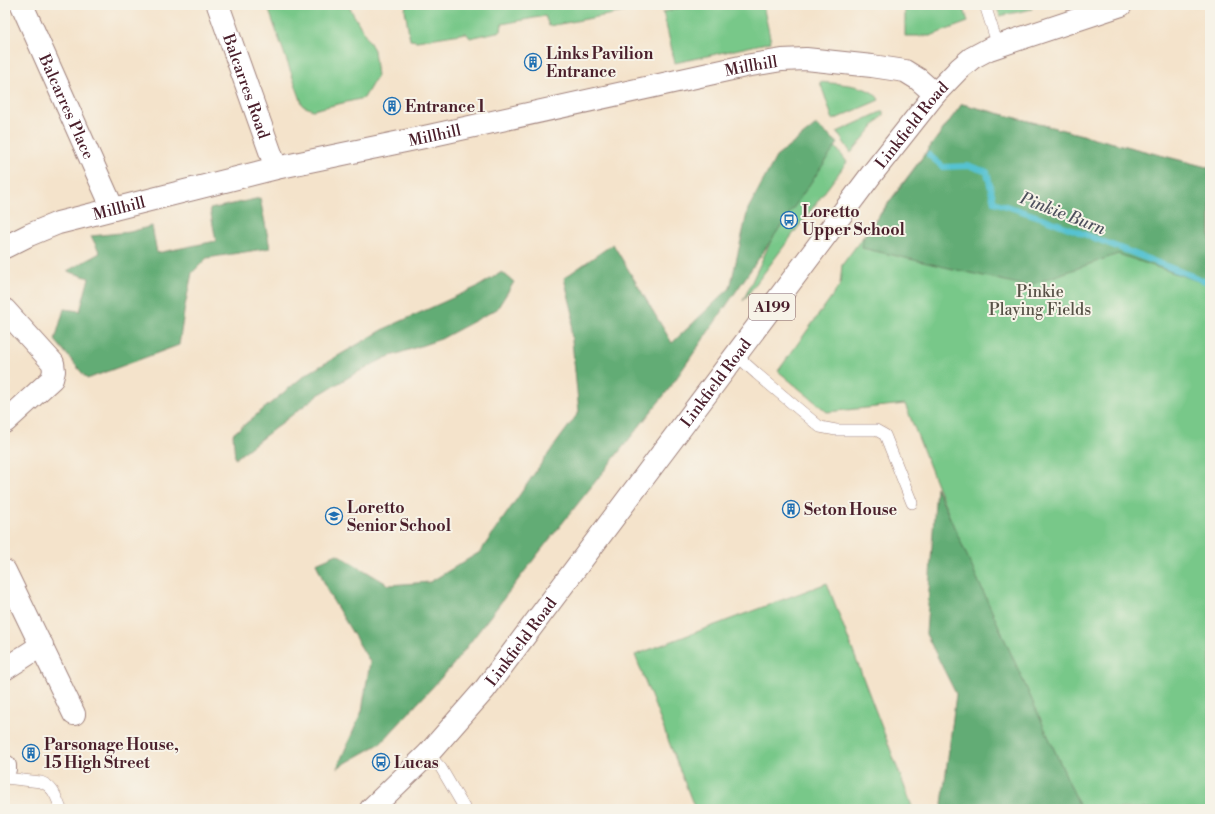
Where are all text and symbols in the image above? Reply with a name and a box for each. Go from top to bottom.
street label: Balcarres Road [218,30,274,141]
place label: Links Pavilion Entrance [546,44,653,82]
street label: Balcarres Place [34,50,98,162]
building icon: Links Pavilion Entrance [523,52,543,72]
street label: Millhill [723,52,779,81]
street label: Linkfield Road [871,77,953,173]
building icon: Entrance 1 [382,96,402,116]
place label: Entrance 1 [405,97,486,117]
street label: Millhill [407,120,463,151]
water label: Pinkie Burn [1016,187,1109,240]
street label: Millhill [91,192,148,225]
place label: Loretto Upper School [802,202,906,240]
bus stop icon: Loretto Upper School [779,210,799,230]
park label: Pinkie Playing Fields [989,282,1091,320]
road number: A199 [749,294,795,320]
street label: Linkfield Road [676,335,756,431]
place label: Loretto Senior School [347,498,452,536]
building icon: Seton House [781,499,801,519]
place label: Seton House [804,500,898,520]
school or university icon: Loretto Senior School [324,506,344,526]
street label: Linkfield Road [482,594,561,691]
place label: Parsonage House, 15 High Street [44,735,179,773]
building icon: Parsonage House, 15 High Street [21,743,41,763]
bus stop icon: Lucas [371,752,391,772]
place label: Lucas [394,753,439,773]

